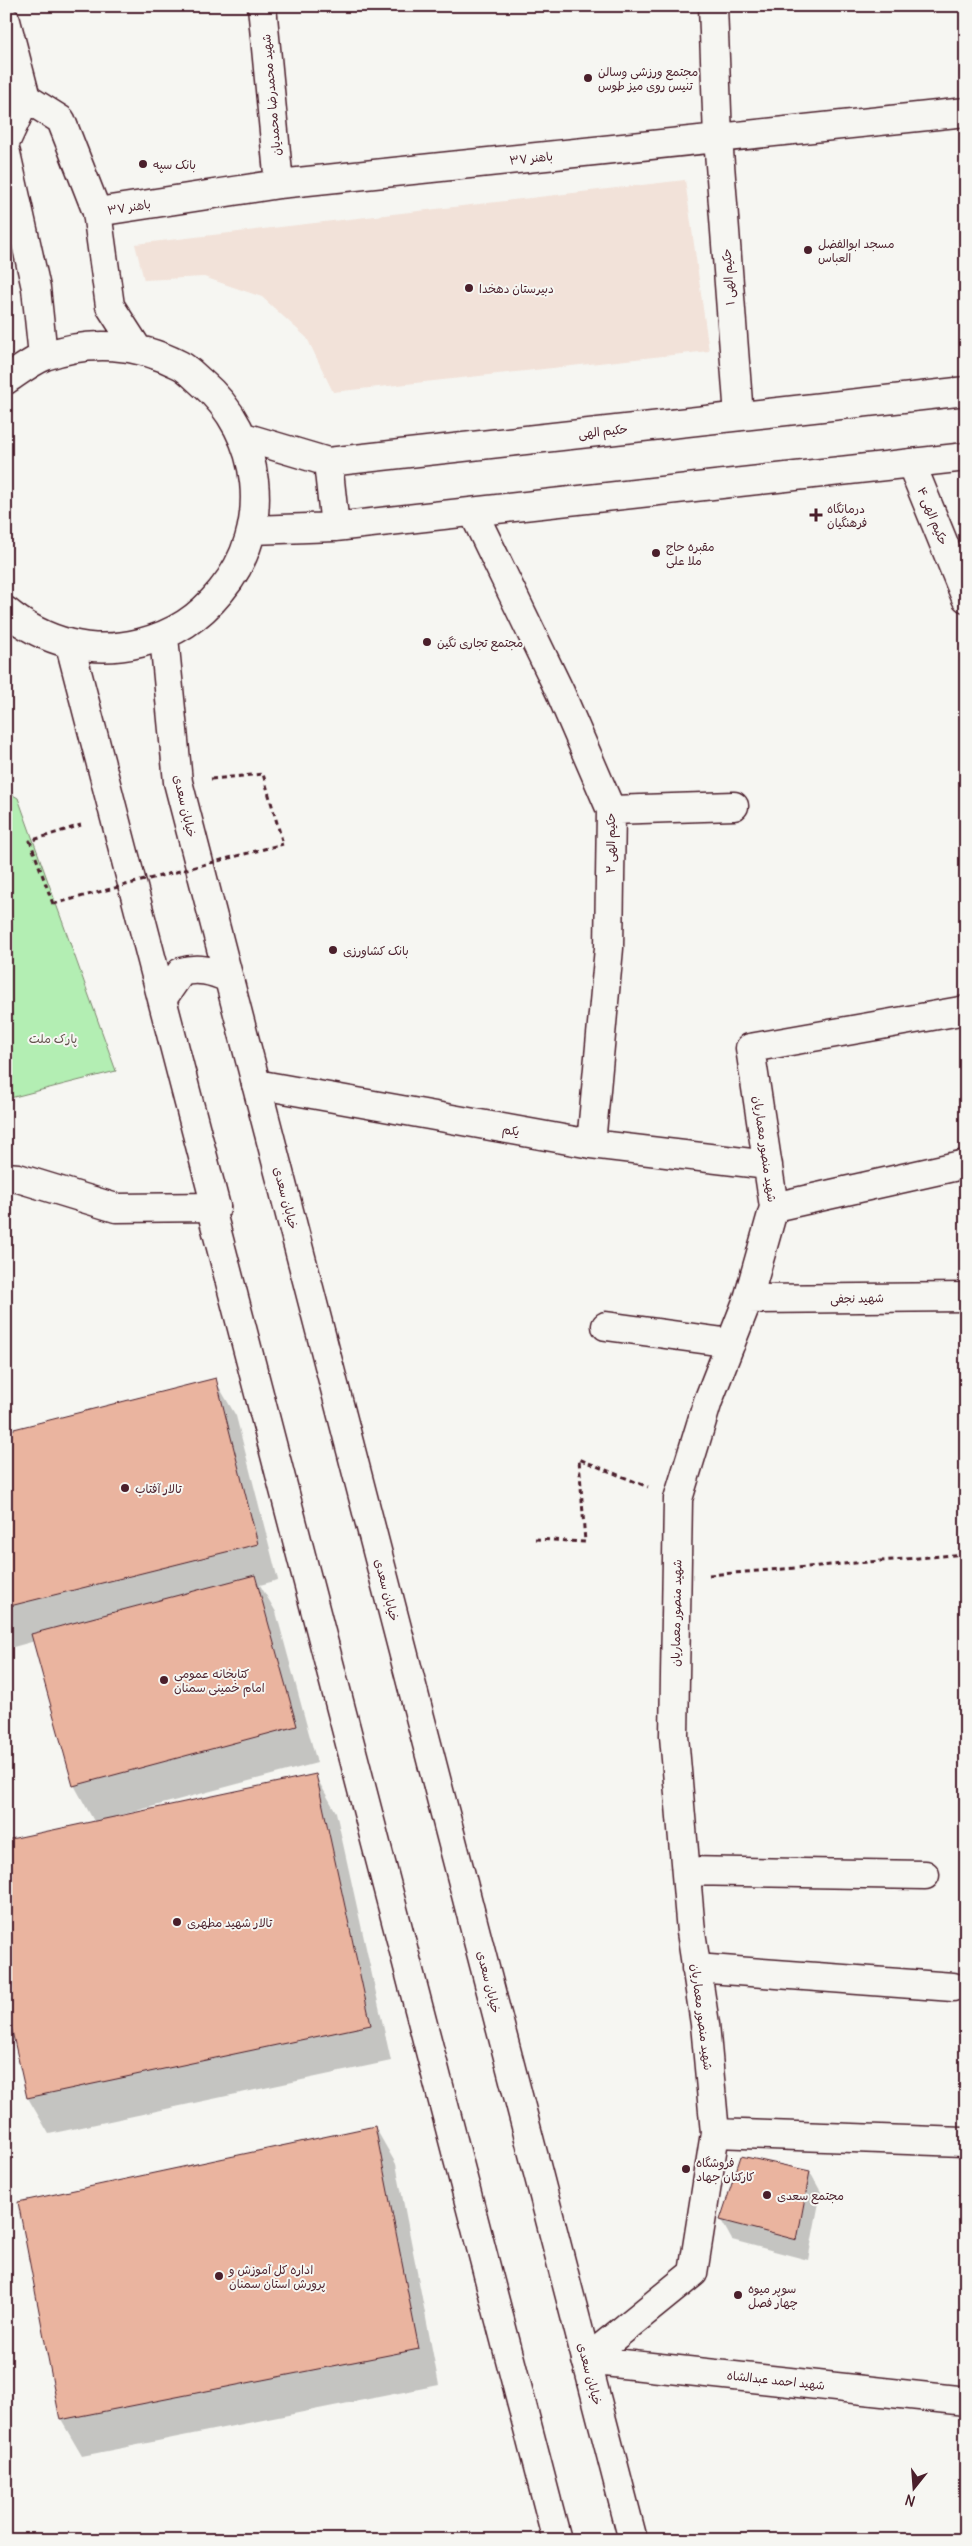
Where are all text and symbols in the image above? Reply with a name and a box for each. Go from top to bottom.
street label: شهید محمدرضا محمدیان [258,34,284,156]
place label: مجتمع ورزشی وسالن تنیس روی میز طوس [598,64,698,94]
marker: مجتمع ورزشی وسالن تنیس روی میز طوس [582,72,594,84]
street label: باهنر ۳۷ [508,148,554,169]
place label: بانک سپه [153,157,196,173]
marker: بانک سپه [137,158,149,170]
street label: باهنر ۳۷ [106,196,152,219]
place label: مسجد ابوالفضل العباس [818,236,894,266]
marker: مسجد ابوالفضل العباس [802,244,814,256]
street label: حکیم الهی ۱ [719,248,739,306]
place label: دبیرستان دهخدا [479,281,554,297]
marker: دبیرستان دهخدا [463,282,475,294]
street label: حکیم الهی [578,421,629,443]
street label: حکیم الهی ۴ [913,485,951,548]
place label: درمانگاه فرهنگیان [827,501,867,530]
marker: درمانگاه فرهنگیان [809,508,823,522]
place label: مقبره حاج ملا علی [666,539,715,569]
marker: مقبره حاج ملا علی [650,547,662,559]
place label: مجتمع تجاری نگین [437,635,523,652]
marker: مجتمع تجاری نگین [421,636,433,648]
street label: خیابان سعدی [170,773,199,839]
street label: حکیم الهی ۲ [603,813,620,873]
place label: بانک کشاورزی [343,943,409,959]
marker: بانک کشاورزی [327,944,339,956]
park label: پارک ملت [29,1031,77,1047]
street label: شهید منصور معماریان [750,1095,780,1203]
street label: یکم [501,1121,521,1141]
street label: خیابان سعدی [270,1165,302,1231]
street label: شهید نجفی [830,1290,884,1307]
place label: تالار آفتاب [135,1481,182,1497]
marker: تالار آفتاب [119,1482,131,1494]
street label: خیابان سعدی [371,1557,403,1623]
street label: شهید منصور معماریان [668,1559,684,1667]
place label: کتابخانه عمومی امام خمینی سمنان [174,1666,265,1697]
marker: کتابخانه عمومی امام خمینی سمنان [158,1674,170,1686]
place label: تالار شهید مطهری [187,1915,273,1930]
marker: تالار شهید مطهری [171,1916,183,1928]
street label: خیابان سعدی [473,1949,504,2015]
street label: شهید منصور معماریان [688,1963,716,2071]
place label: فروشگاه کارکنان جهاد [696,2155,754,2185]
marker: فروشگاه کارکنان جهاد [680,2163,692,2175]
place label: مجتمع سعدی [777,2188,844,2205]
marker: مجتمع سعدی [761,2189,773,2201]
place label: اداره کل آموزش و پرورش استان سمنان [228,2262,325,2292]
marker: اداره کل آموزش و پرورش استان سمنان [213,2270,225,2282]
place label: سوپر میوه چهار فصل [748,2281,798,2310]
marker: سوپر میوه چهار فصل [732,2289,744,2301]
street label: خیابان سعدی [574,2341,606,2407]
street label: شهید احمد عبدالشاه [726,2367,826,2394]
north arrow [890,2464,940,2514]
text: N [903,2490,917,2510]

